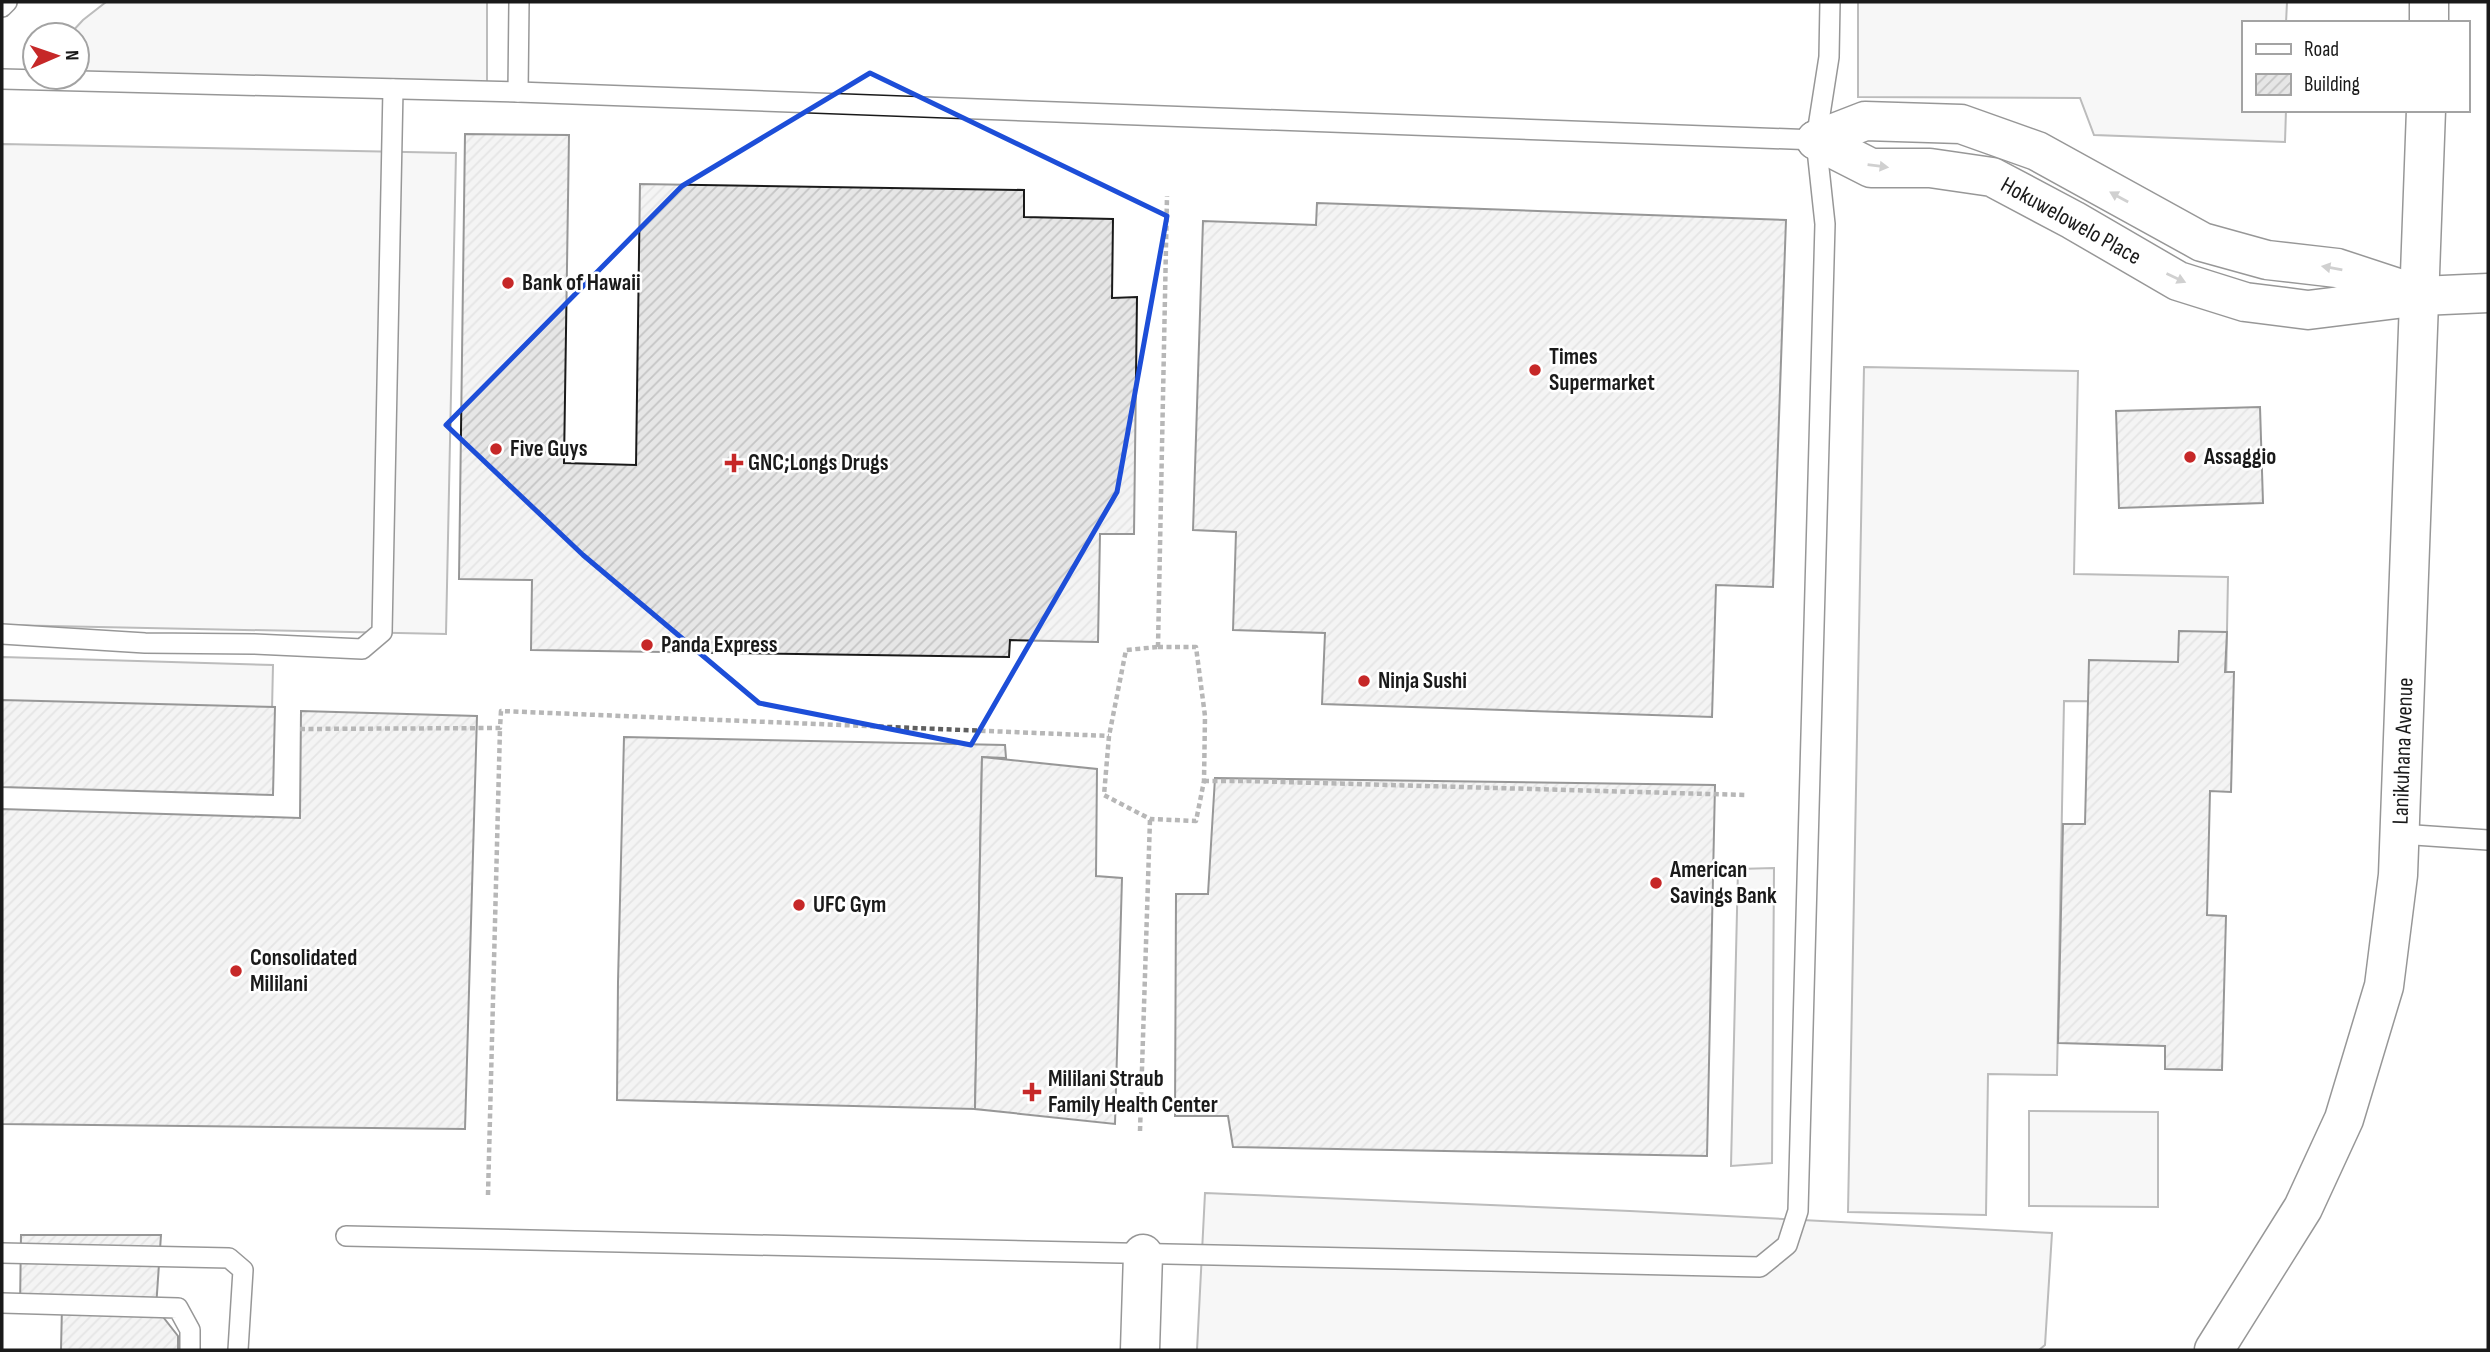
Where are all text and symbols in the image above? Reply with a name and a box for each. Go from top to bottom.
north arrow [21,21,91,91]
legend [2242,21,2469,112]
text: Road [2304,37,2339,62]
text: N [60,50,83,61]
text: Building [2304,72,2360,97]
one-way arrow [1867,161,1889,172]
street label: Hokuwelowelo Place [1996,171,2146,271]
one-way arrow [2110,191,2129,203]
one-way arrow [2321,262,2343,273]
place label: Bank of Hawaii [522,269,641,297]
one-way arrow [2166,273,2186,284]
marker: Bank of Hawaii [500,275,516,291]
place label: Times Supermarket [1549,343,1655,397]
marker: Times Supermarket [1527,362,1543,378]
place label: Five Guys [510,435,588,463]
marker: Five Guys [488,441,504,457]
place label: Assaggio [2203,443,2276,471]
place label: GNC;Longs Drugs [748,449,889,477]
marker: Assaggio [2182,449,2198,465]
marker: GNC;Longs Drugs [726,455,742,471]
place label: Panda Express [661,631,778,659]
marker: Panda Express [639,637,655,653]
place label: Ninja Sushi [1378,667,1467,695]
marker: Ninja Sushi [1356,673,1372,689]
street label: Lanikuhana Avenue [2386,677,2420,825]
place label: American Savings Bank [1669,856,1777,910]
marker: American Savings Bank [1648,875,1664,891]
place label: UFC Gym [813,891,886,919]
marker: UFC Gym [791,897,807,913]
place label: Consolidated Mililani [250,944,357,998]
marker: Consolidated Mililani [228,963,244,979]
place label: Mililani Straub Family Health Center [1048,1065,1218,1119]
marker: Mililani Straub Family Health Center [1022,1082,1042,1102]

